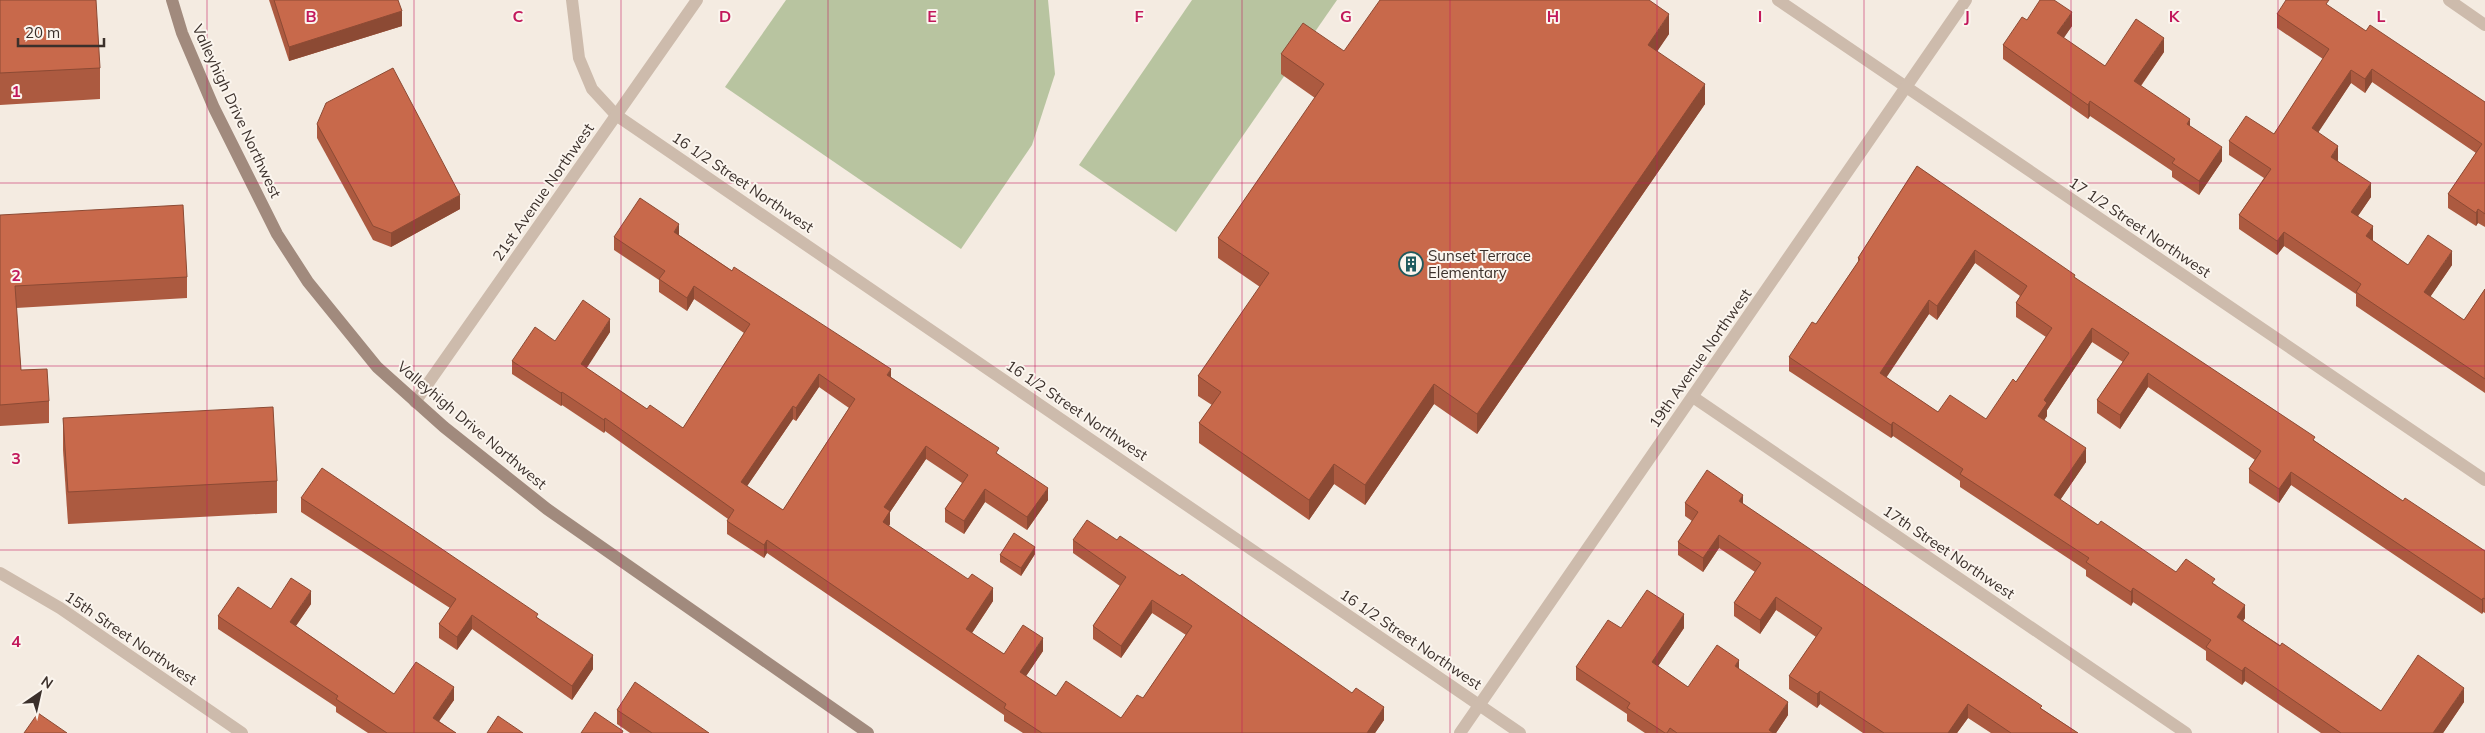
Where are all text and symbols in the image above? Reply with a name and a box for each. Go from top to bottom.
text: B [305,6,317,26]
text: C [513,6,524,26]
text: D [719,6,731,26]
text: E [927,6,937,26]
text: F [1134,6,1144,26]
text: G [1340,6,1352,26]
text: H [1547,6,1559,26]
text: I [1758,6,1762,26]
text: J [1964,6,1970,26]
text: K [2169,6,2181,26]
text: L [2377,6,2386,26]
scale bar [18,15,104,47]
street label: Valleyhigh Drive Northwest [188,21,286,201]
text: 20 m [25,23,60,42]
text: 1 [11,81,21,101]
street label: 21st Avenue Northwest [488,119,598,265]
street label: 16 1/2 Street Northwest [669,127,817,237]
street label: 17 1/2 Street Northwest [2066,172,2214,282]
place label: Sunset Terrace Elementary [1428,246,1531,282]
building icon: Sunset Terrace Elementary [1398,251,1424,277]
text: 2 [11,265,21,285]
street label: 19th Avenue Northwest [1645,285,1755,431]
street label: 16 1/2 Street Northwest [1003,355,1151,465]
street label: Valleyhigh Drive Northwest [393,357,551,493]
text: 3 [11,448,21,468]
street label: 17th Street Northwest [1880,501,2018,603]
street label: 16 1/2 Street Northwest [1337,584,1485,694]
street label: 15th Street Northwest [62,587,200,689]
text: 4 [11,631,21,651]
north arrow [15,668,65,718]
text: N [38,672,57,693]

